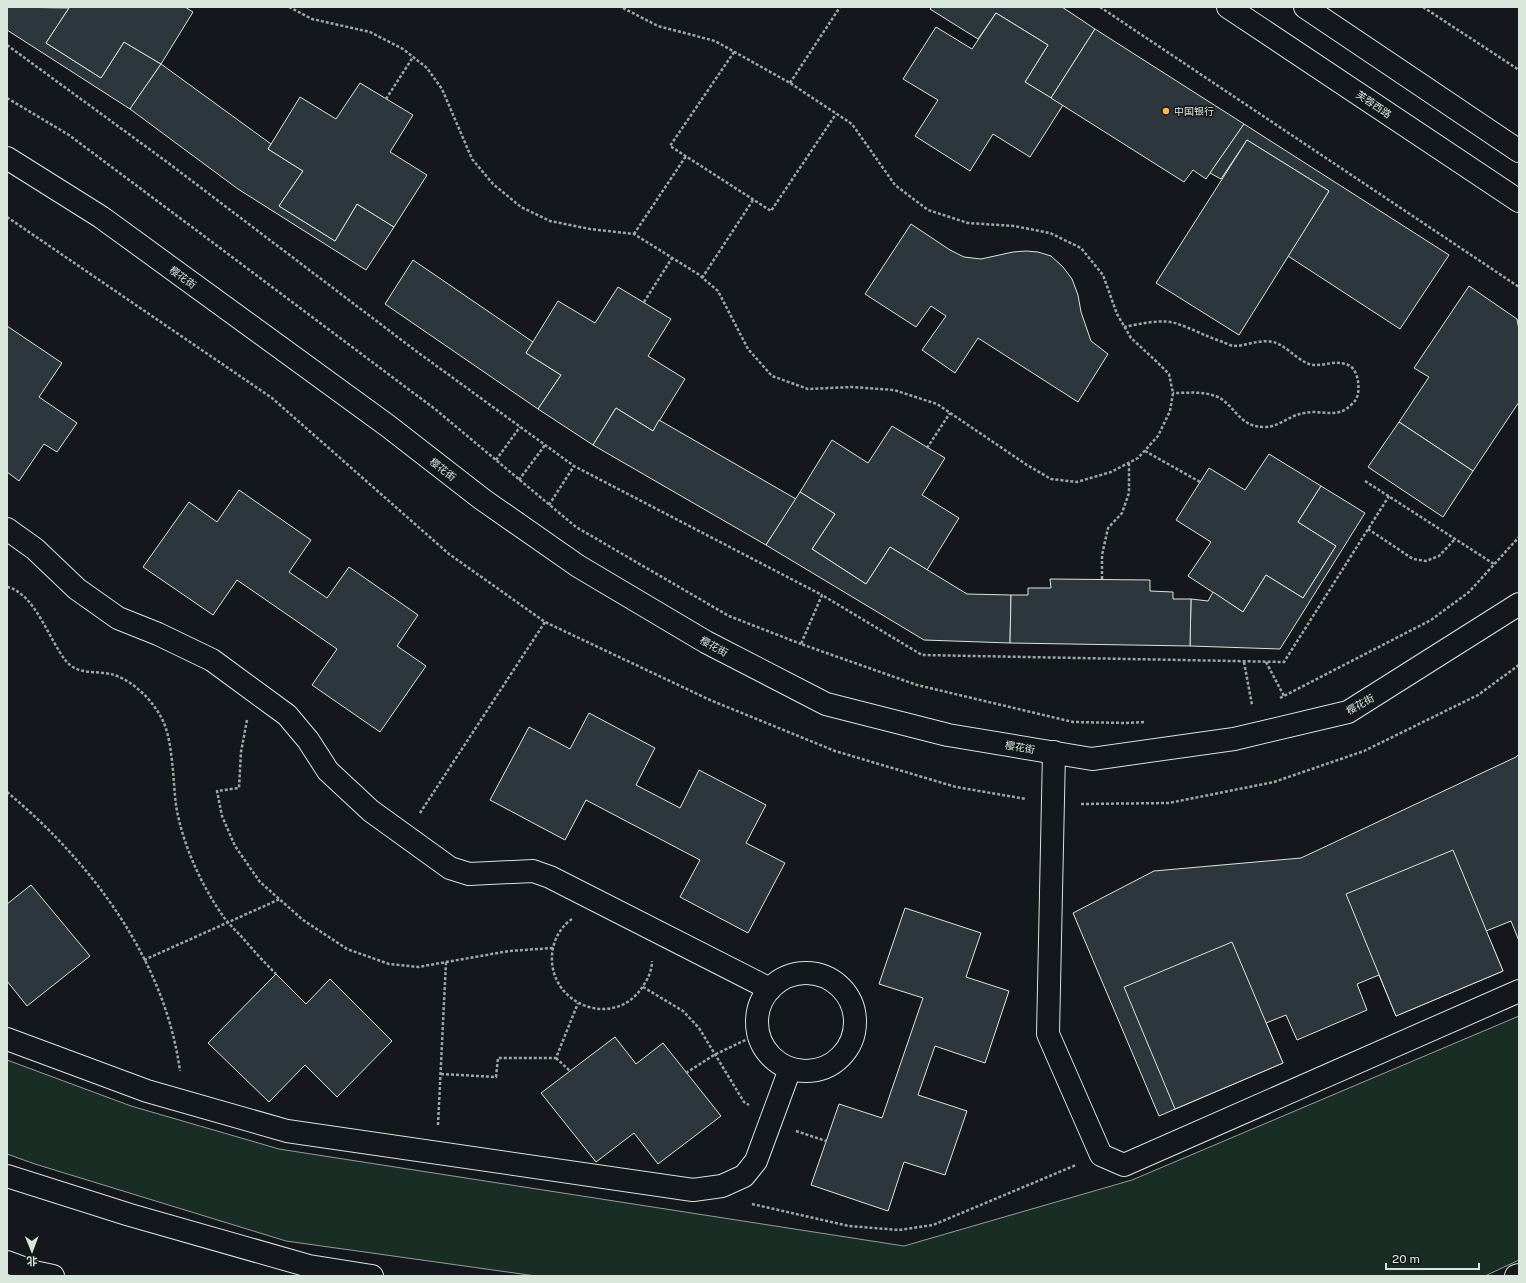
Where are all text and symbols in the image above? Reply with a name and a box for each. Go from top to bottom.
street label: 芙蓉西路 [1354,88,1394,120]
place label: 中国银行 [1174,105,1214,117]
marker: 中国银行 [1161,106,1171,116]
street label: 樱花街 [167,263,199,291]
street label: 樱花街 [427,455,459,483]
street label: 樱花街 [698,634,730,658]
street label: 樱花街 [1344,691,1376,717]
street label: 樱花街 [1004,738,1036,756]
north arrow [12,1231,52,1271]
scale bar [1386,1245,1479,1271]
text: 20 m [1392,1252,1420,1266]
text: 北 [27,1255,38,1267]

